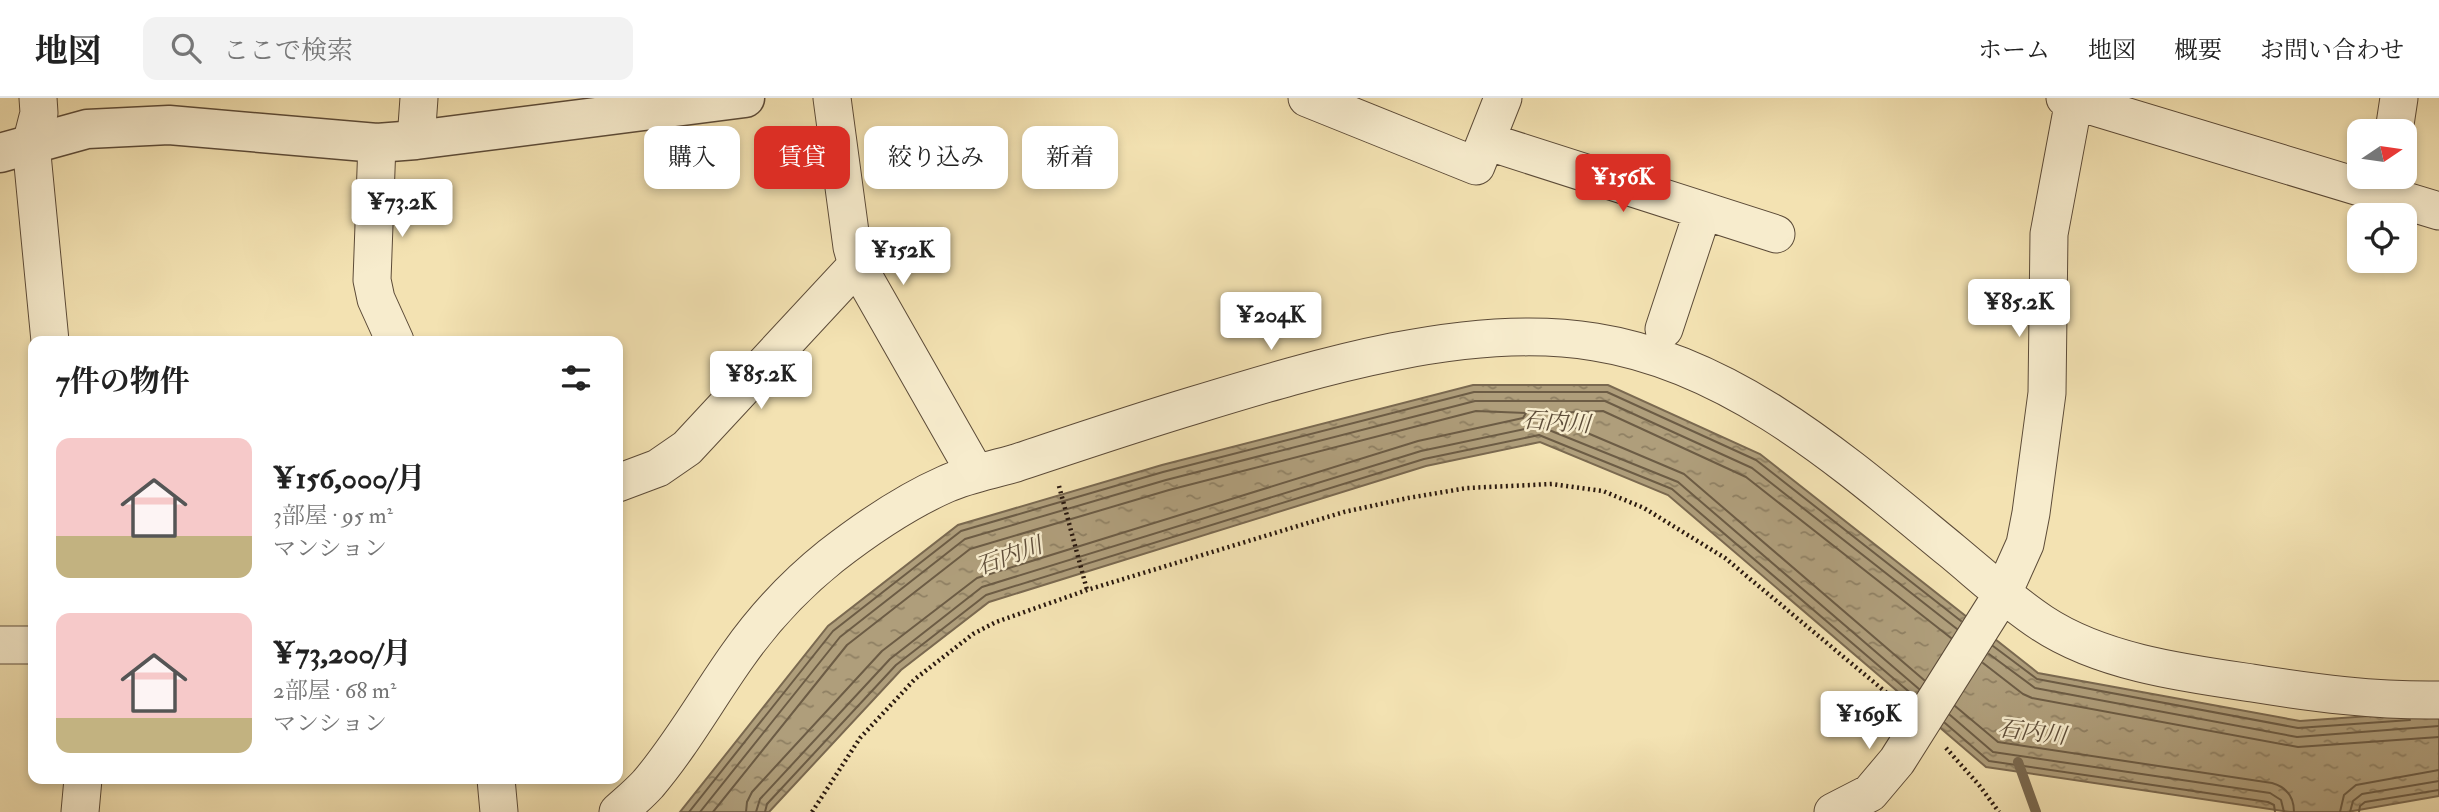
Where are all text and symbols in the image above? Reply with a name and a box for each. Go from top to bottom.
search box [143,17,633,80]
icon: search [167,29,205,67]
text: 地図 [35,31,101,72]
text: ここで検索 [223,35,353,67]
text: ホーム [1978,35,2050,66]
text: 地図 [2088,35,2136,66]
text: 概要 [2174,35,2222,66]
text: お問い合わせ [2260,35,2404,66]
north arrow [2347,119,2417,189]
map controls [2347,119,2417,273]
chip: 購入 [644,126,740,189]
chip: 賃貸 [754,126,850,189]
chip: 絞り込み [864,126,1008,189]
chip: 新着 [1022,126,1118,189]
pin: ¥156K [1574,155,1672,214]
text: ¥156K [1591,162,1655,191]
pin: ¥73.2K [345,180,459,239]
text: ¥73.2K [368,187,436,216]
button: locate [2347,203,2417,273]
pin: ¥152K [854,228,952,287]
text: ¥152K [871,235,935,264]
pin: ¥85.2K [1962,280,2076,339]
text: ¥85.2K [1984,287,2054,316]
pin: ¥204K [1222,292,1320,352]
text: ¥204K [1236,300,1306,329]
pin: ¥85.2K [704,352,818,411]
icon: filters [557,359,595,397]
text: ¥85.2K [726,359,796,388]
text: 7件の物件 [56,363,190,400]
water label: 石内川 [1521,405,1594,439]
text: ¥156,000/月 [273,460,425,497]
icon: home [112,466,196,550]
text: 3部屋 · 95 m² [273,501,393,530]
water label: 石内川 [972,530,1049,581]
text: マンション [273,534,387,563]
text: ¥73,200/月 [273,635,412,672]
icon: home [112,641,196,725]
text: 2部屋 · 68 m² [273,676,396,705]
pin: ¥169K [1820,692,1918,751]
text: ¥169K [1837,699,1901,728]
text: マンション [273,709,387,738]
water label: 石内川 [1996,713,2071,751]

